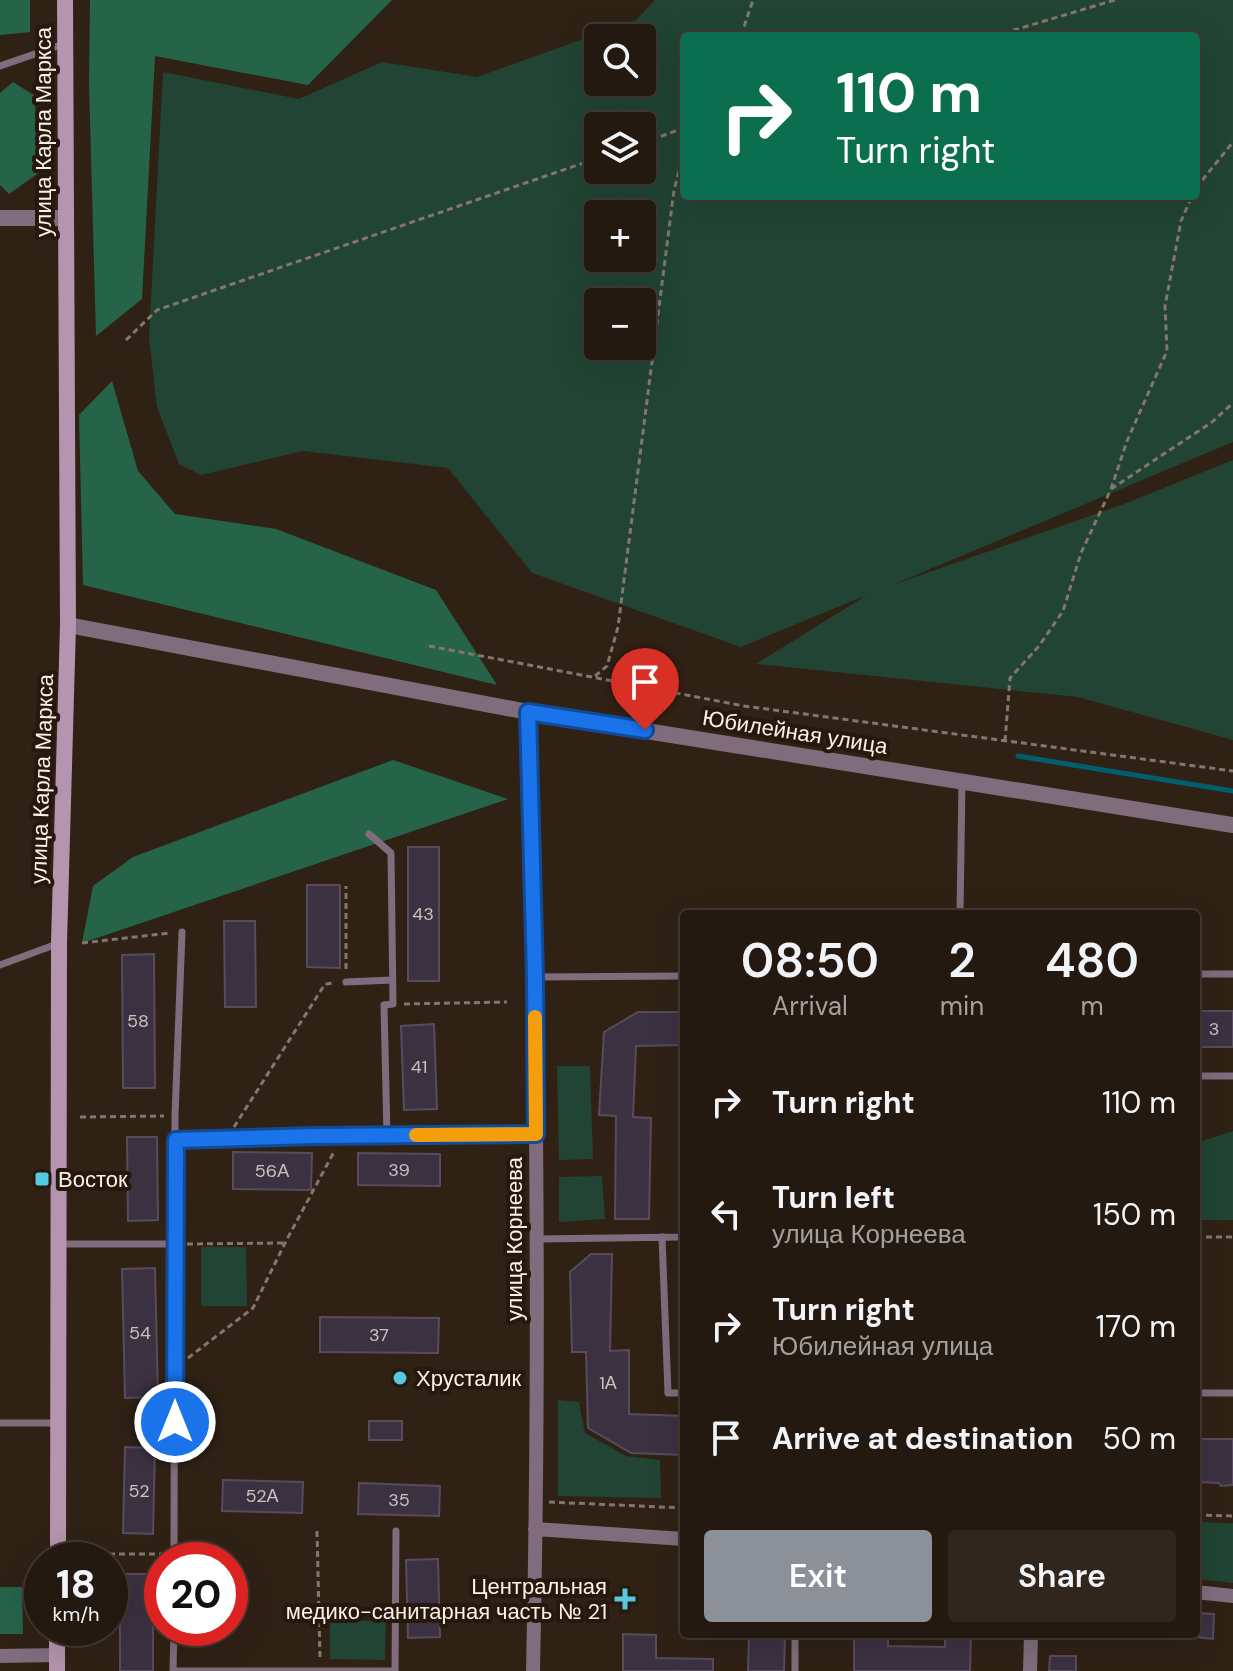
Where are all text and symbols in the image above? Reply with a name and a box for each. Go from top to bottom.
map controls [584,24,656,360]
button: search [584,24,656,96]
street label: улица Карла Маркса [29,26,58,237]
text: 110 m [836,56,982,129]
icon: right [704,64,808,168]
button: layers [584,112,656,184]
text: Turn right [836,127,995,174]
button: + [584,200,656,272]
button: − [584,288,656,360]
pin [611,648,679,730]
icon: arrive [623,660,667,704]
street label: улица Карла Маркса [24,673,60,884]
street label: Юбилейная улица [700,703,890,761]
house number: 43 [412,902,434,926]
text: 08:50 [741,929,879,992]
text: 2 [948,929,976,992]
text: 480 [1045,929,1139,992]
text: Arrival [772,989,848,1023]
text: min [940,989,984,1023]
text: m [1080,989,1104,1023]
house number: 58 [127,1009,149,1033]
house number: 3 [1209,1017,1219,1041]
house number: 41 [411,1055,427,1079]
icon: right [704,1080,748,1124]
text: Turn right [772,1083,915,1122]
text: 110 m [1102,1083,1176,1122]
street label: улица Корнеева [500,1156,529,1321]
house number: 39 [388,1158,410,1182]
house number: 56А [255,1159,289,1183]
place label: Восток [58,1165,128,1194]
marker: Восток [33,1170,51,1188]
text: Turn left [772,1178,895,1217]
icon: left [704,1192,748,1236]
text: 150 m [1093,1195,1176,1234]
text: улица Корнеева [772,1217,966,1251]
text: Turn right [772,1290,915,1329]
icon: right [704,1304,748,1348]
text: 170 m [1096,1307,1176,1346]
house number: 54 [129,1321,151,1345]
house number: 37 [369,1323,389,1347]
text: Юбилейная улица [772,1329,993,1363]
place label: Хрусталик [416,1364,522,1393]
marker: Хрусталик [391,1369,409,1387]
house number: 1А [599,1371,617,1395]
position arrow [133,1380,217,1464]
icon: arrive [704,1416,748,1460]
text: Arrive at destination [772,1419,1073,1458]
text: 50 m [1102,1419,1176,1458]
house number: 52 [128,1479,150,1503]
house number: 52А [245,1484,279,1508]
house number: 35 [388,1488,410,1512]
button: Exit [704,1530,932,1622]
button: Share [948,1530,1176,1622]
speed limit sign: 20 [144,1542,248,1646]
text: 18 [56,1558,96,1610]
place label: Центральная медико-санитарная часть № 21 [286,1572,607,1626]
marker: Центральная медико-санитарная часть № 21 [614,1588,636,1610]
text: km/h [52,1601,100,1627]

